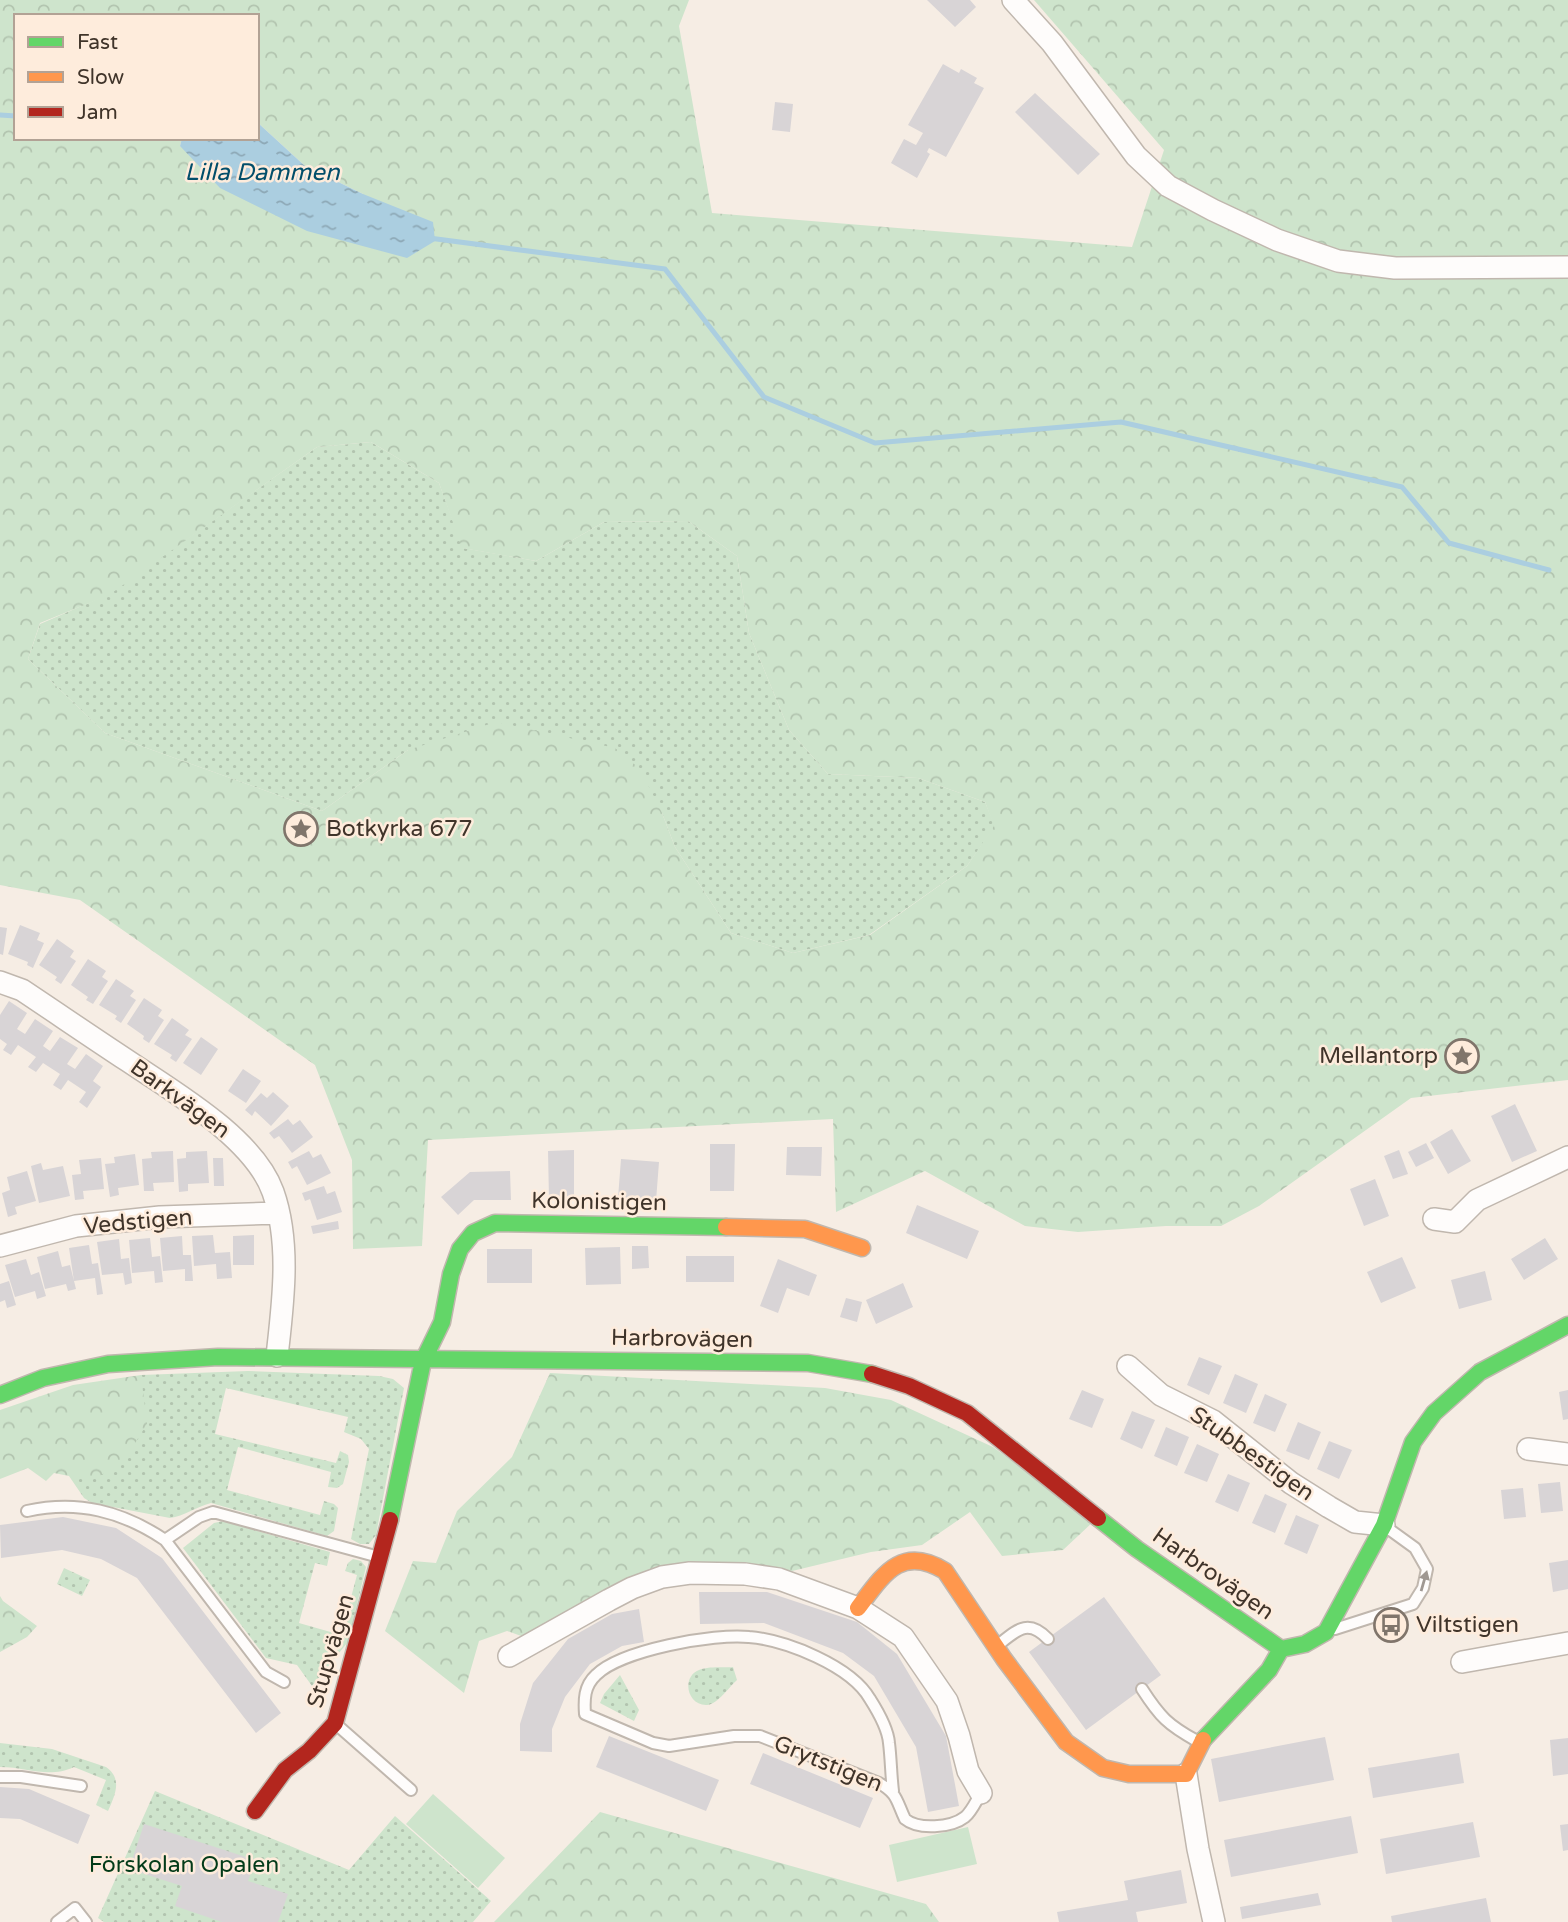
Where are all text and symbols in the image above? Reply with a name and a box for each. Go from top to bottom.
legend [14,14,259,140]
text: Fast [77,30,118,55]
text: Slow [77,65,125,90]
text: Jam [77,100,118,125]
water label: Lilla Dammen [184,158,341,187]
place icon: Botkyrka 677 [282,810,320,848]
place label: Botkyrka 677 [326,815,473,843]
place icon: Mellantorp [1443,1037,1481,1075]
place label: Mellantorp [1319,1042,1438,1070]
street label: Barkvägen [125,1053,235,1145]
street label: Kolonistigen [531,1187,667,1217]
street label: Vedstigen [82,1203,194,1241]
street label: Harbrovägen [611,1324,753,1354]
street label: Stubbestigen [1184,1401,1320,1507]
street label: Harbrovägen [1147,1522,1279,1626]
one-way arrow [1419,1569,1430,1591]
street label: Stupvägen [301,1591,361,1711]
bus stop icon: Viltstigen [1372,1606,1410,1644]
place label: Viltstigen [1416,1611,1519,1639]
street label: Grytstigen [770,1730,886,1798]
park label: Förskolan Opalen [89,1851,279,1879]

